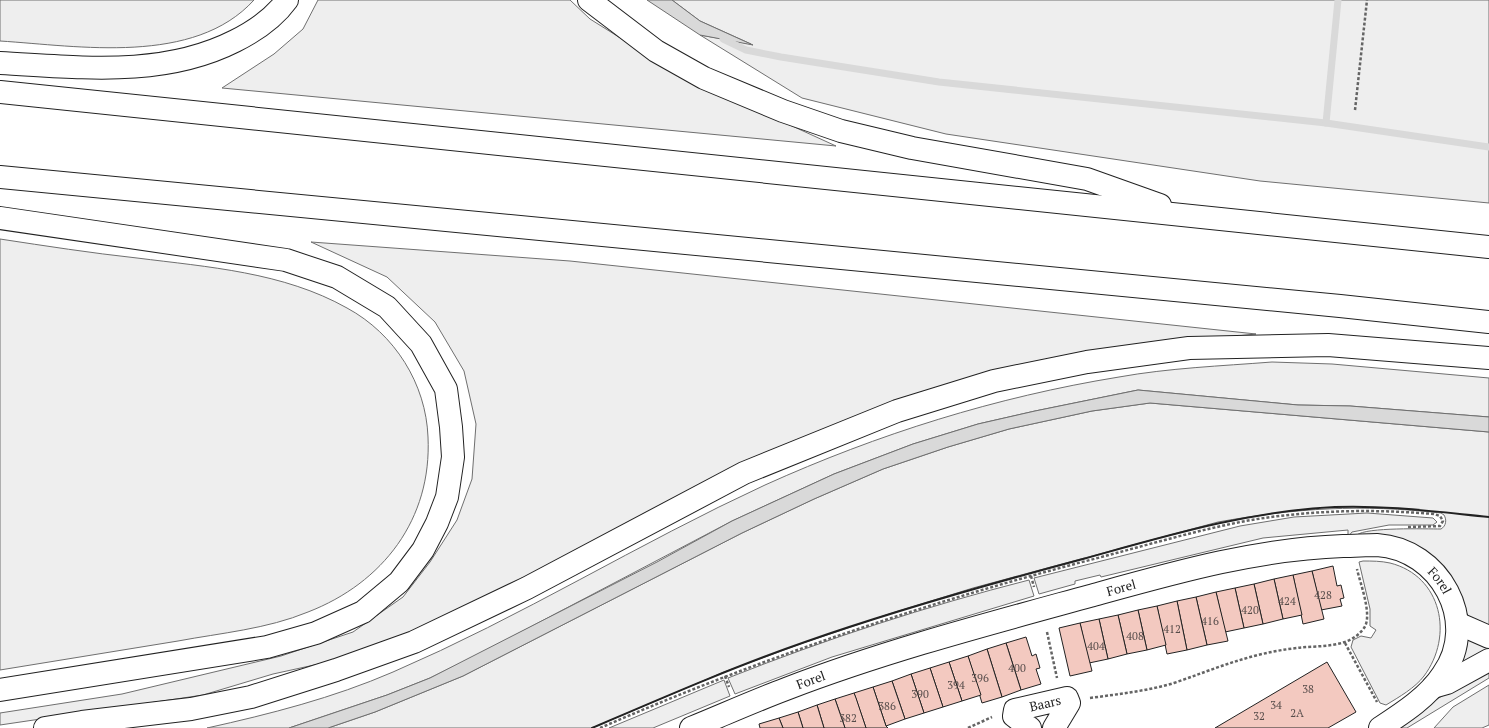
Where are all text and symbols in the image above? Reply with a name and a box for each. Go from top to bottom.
street label: Forel [1424,563,1456,597]
street label: Forel [1104,575,1138,600]
house number: 428 [1314,588,1332,602]
house number: 424 [1278,594,1296,608]
house number: 420 [1241,603,1259,617]
house number: 416 [1201,614,1219,628]
house number: 412 [1163,622,1181,636]
house number: 408 [1126,629,1144,643]
house number: 404 [1087,639,1105,653]
house number: 400 [1008,661,1026,675]
street label: Forel [794,666,828,693]
house number: 396 [971,671,989,685]
house number: 394 [947,678,965,692]
house number: 38 [1302,682,1314,696]
house number: 390 [911,687,929,701]
street label: Baars [1028,691,1063,715]
house number: 34 [1270,698,1282,712]
house number: 386 [878,699,896,713]
house number: 2A [1290,706,1304,720]
house number: 32 [1253,709,1265,723]
house number: 382 [839,711,857,725]

